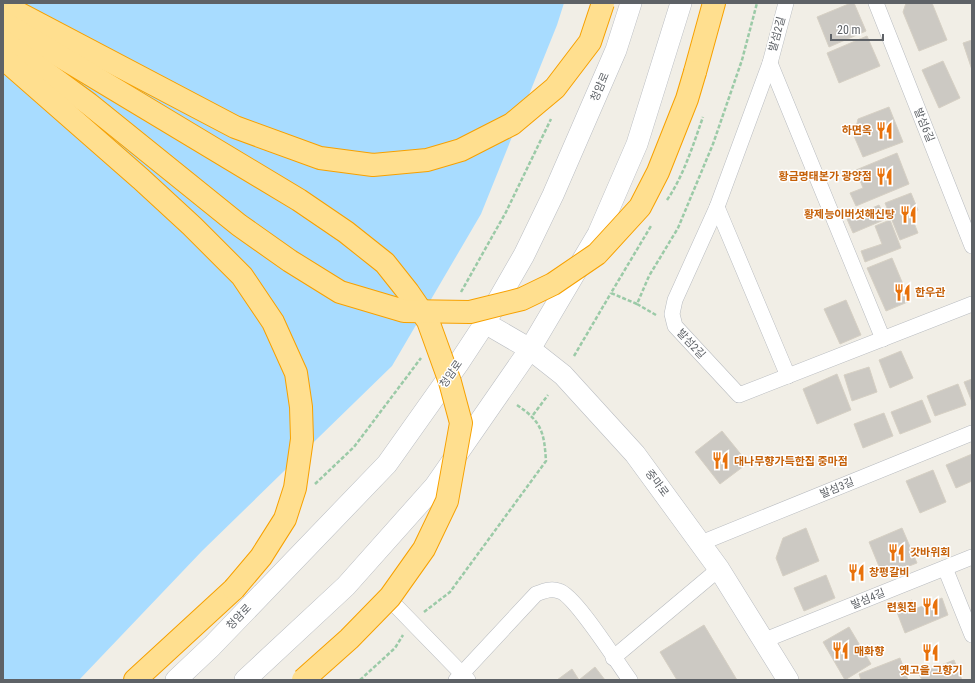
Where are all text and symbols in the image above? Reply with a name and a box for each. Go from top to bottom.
street label: 발섬2길 [766,15,788,53]
scale bar [831,16,883,42]
text: 20 m [837,23,861,37]
street label: 청암로 [588,70,612,104]
street label: 발섬6길 [911,106,937,144]
restaurant icon: 하면옥 [875,120,895,140]
place label: 하면옥 [842,124,872,137]
restaurant icon: 황금명태본가 광양점 [875,166,895,186]
place label: 황금명태본가 광양점 [778,170,872,183]
restaurant icon: 황제능이버섯해신탕 [898,204,918,224]
place label: 황제능이버섯해신탕 [804,208,895,221]
restaurant icon: 한우관 [892,282,912,302]
place label: 한우관 [915,286,945,299]
street label: 발섬2길 [674,326,708,362]
street label: 청암로 [437,358,465,390]
restaurant icon: 대나무향가득한집 중마점 [711,451,731,471]
place label: 대나무향가득한집 중마점 [734,455,848,468]
street label: 중마로 [643,467,671,499]
street label: 발섬3길 [818,475,856,501]
restaurant icon: 갓바위회 [887,542,907,562]
place label: 갓바위회 [910,546,950,559]
restaurant icon: 창평갈비 [846,562,866,582]
place label: 창평갈비 [869,566,909,579]
street label: 발섬4길 [849,586,887,612]
restaurant icon: 련횟집 [920,597,940,617]
place label: 련횟집 [887,601,917,614]
street label: 청암로 [224,602,254,632]
restaurant icon: 매화향 [831,641,851,661]
restaurant icon: 옛고을 그향기 [921,642,941,662]
place label: 매화향 [854,645,884,658]
place label: 옛고을 그향기 [899,664,963,677]

